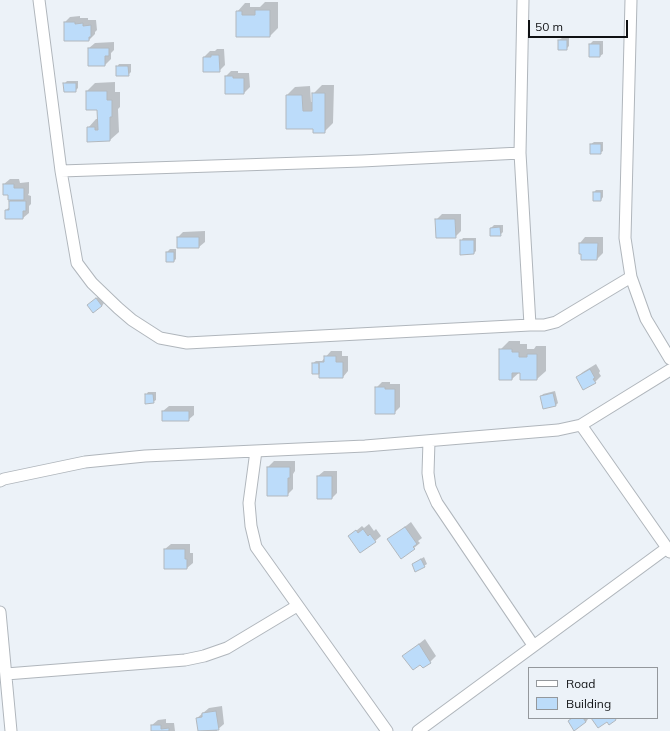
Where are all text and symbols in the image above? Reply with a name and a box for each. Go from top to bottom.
scale bar [530,12,630,38]
text: 50 m [535,19,563,34]
legend [528,667,658,719]
text: Road [566,676,595,691]
text: Building [566,696,611,711]

